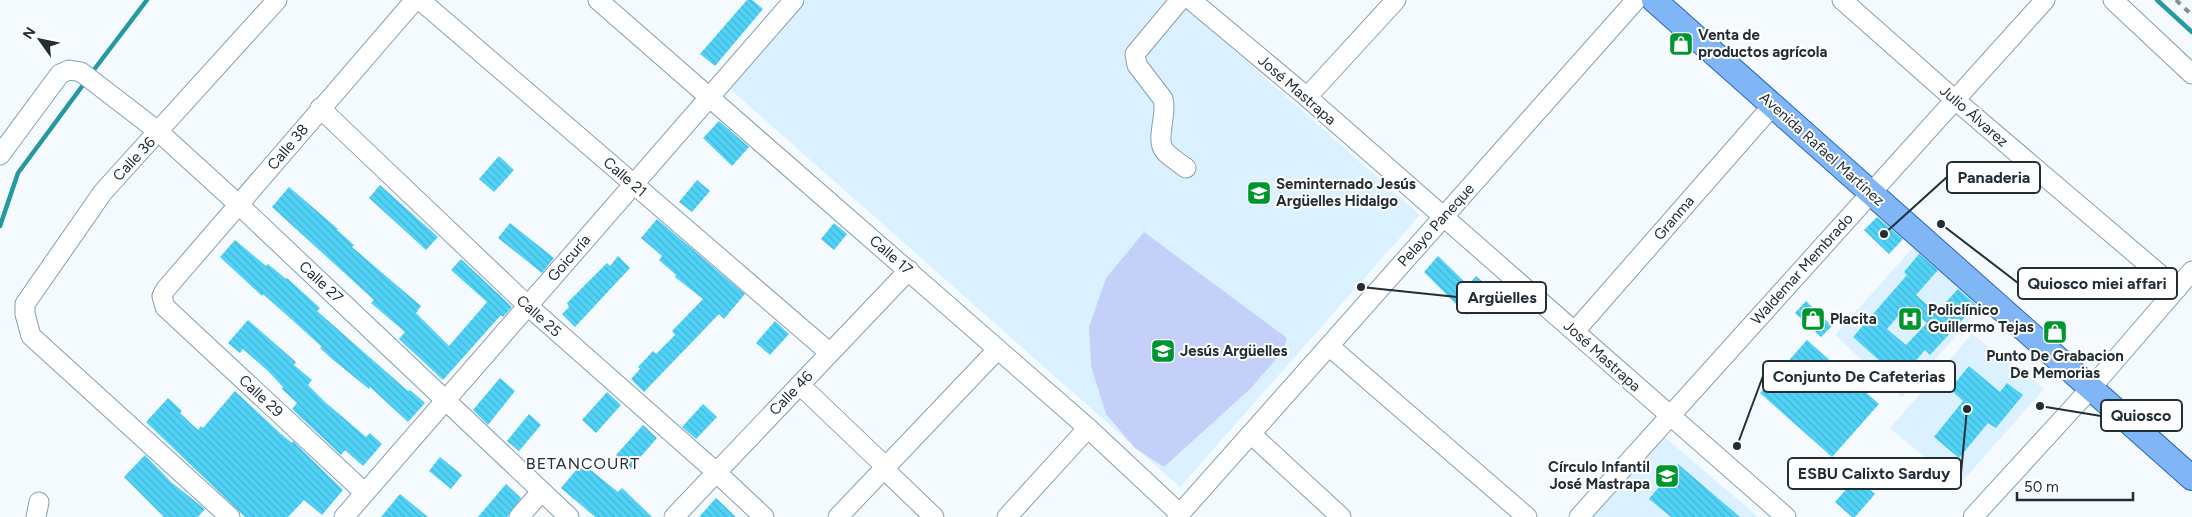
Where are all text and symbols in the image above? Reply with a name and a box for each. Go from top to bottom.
north arrow [15,15,65,65]
text: N [19,24,40,42]
place label: Venta de productos agrícola [1698,26,1827,61]
shop icon: Venta de productos agrícola [1668,31,1694,57]
street label: José Mastrapa [1254,51,1340,129]
street label: Julio Álvarez [1936,81,2012,151]
street label: Avenida Rafael Martínez [1756,88,1888,210]
street label: Calle 38 [264,120,312,174]
street label: Calle 36 [109,133,159,185]
street label: Calle 21 [600,153,650,201]
callout: Panaderia [1947,162,2040,193]
text: Panaderia [1958,168,2030,187]
place label: Seminternado Jesús Argüelles Hidalgo [1276,175,1416,210]
school or university icon: Seminternado Jesús Argüelles Hidalgo [1246,180,1272,206]
street label: Pelayo Paneque [1394,180,1478,270]
street label: Granma [1650,192,1698,244]
street label: Waldemar Membrado [1747,209,1857,328]
street label: Goicuría [544,231,594,285]
street label: Calle 17 [866,231,916,279]
street label: Calle 27 [295,257,347,307]
callout: Quiosco miei affari [2018,268,2177,299]
text: Quiosco miei affari [2027,274,2167,293]
callout: Argüelles [1457,282,1546,313]
text: Argüelles [1467,288,1537,307]
street label: Calle 25 [513,291,565,341]
place label: Policlínico Guillermo Tejas [1928,301,2034,336]
shop icon: Placita [1800,306,1826,332]
hospital icon: Policlínico Guillermo Tejas [1897,306,1923,332]
place label: Placita [1830,310,1877,328]
street label: José Mastrapa [1560,317,1644,395]
shop icon: Punto De Grabacion De Memorias [2042,319,2068,345]
school or university icon: Jesús Argüelles [1150,338,1176,364]
place label: Jesús Argüelles [1180,342,1288,360]
place label: Punto De Grabacion De Memorias [1986,347,2124,382]
callout: Conjunto De Cafeterias [1763,361,1955,392]
street label: Calle 46 [766,367,817,419]
text: Conjunto De Cafeterias [1773,367,1946,386]
street label: Calle 29 [235,371,287,421]
callout: Quiosco [2101,400,2182,431]
text: Quiosco [2111,406,2171,425]
district label: BETANCOURT [526,454,640,473]
place label: Círculo Infantil José Mastrapa [1548,458,1650,493]
callout: ESBU Calixto Sarduy [1788,458,1961,489]
school or university icon: Círculo Infantil José Mastrapa [1654,463,1680,489]
text: ESBU Calixto Sarduy [1798,464,1951,483]
scale bar [2017,470,2133,502]
text: 50 m [2024,478,2059,496]

